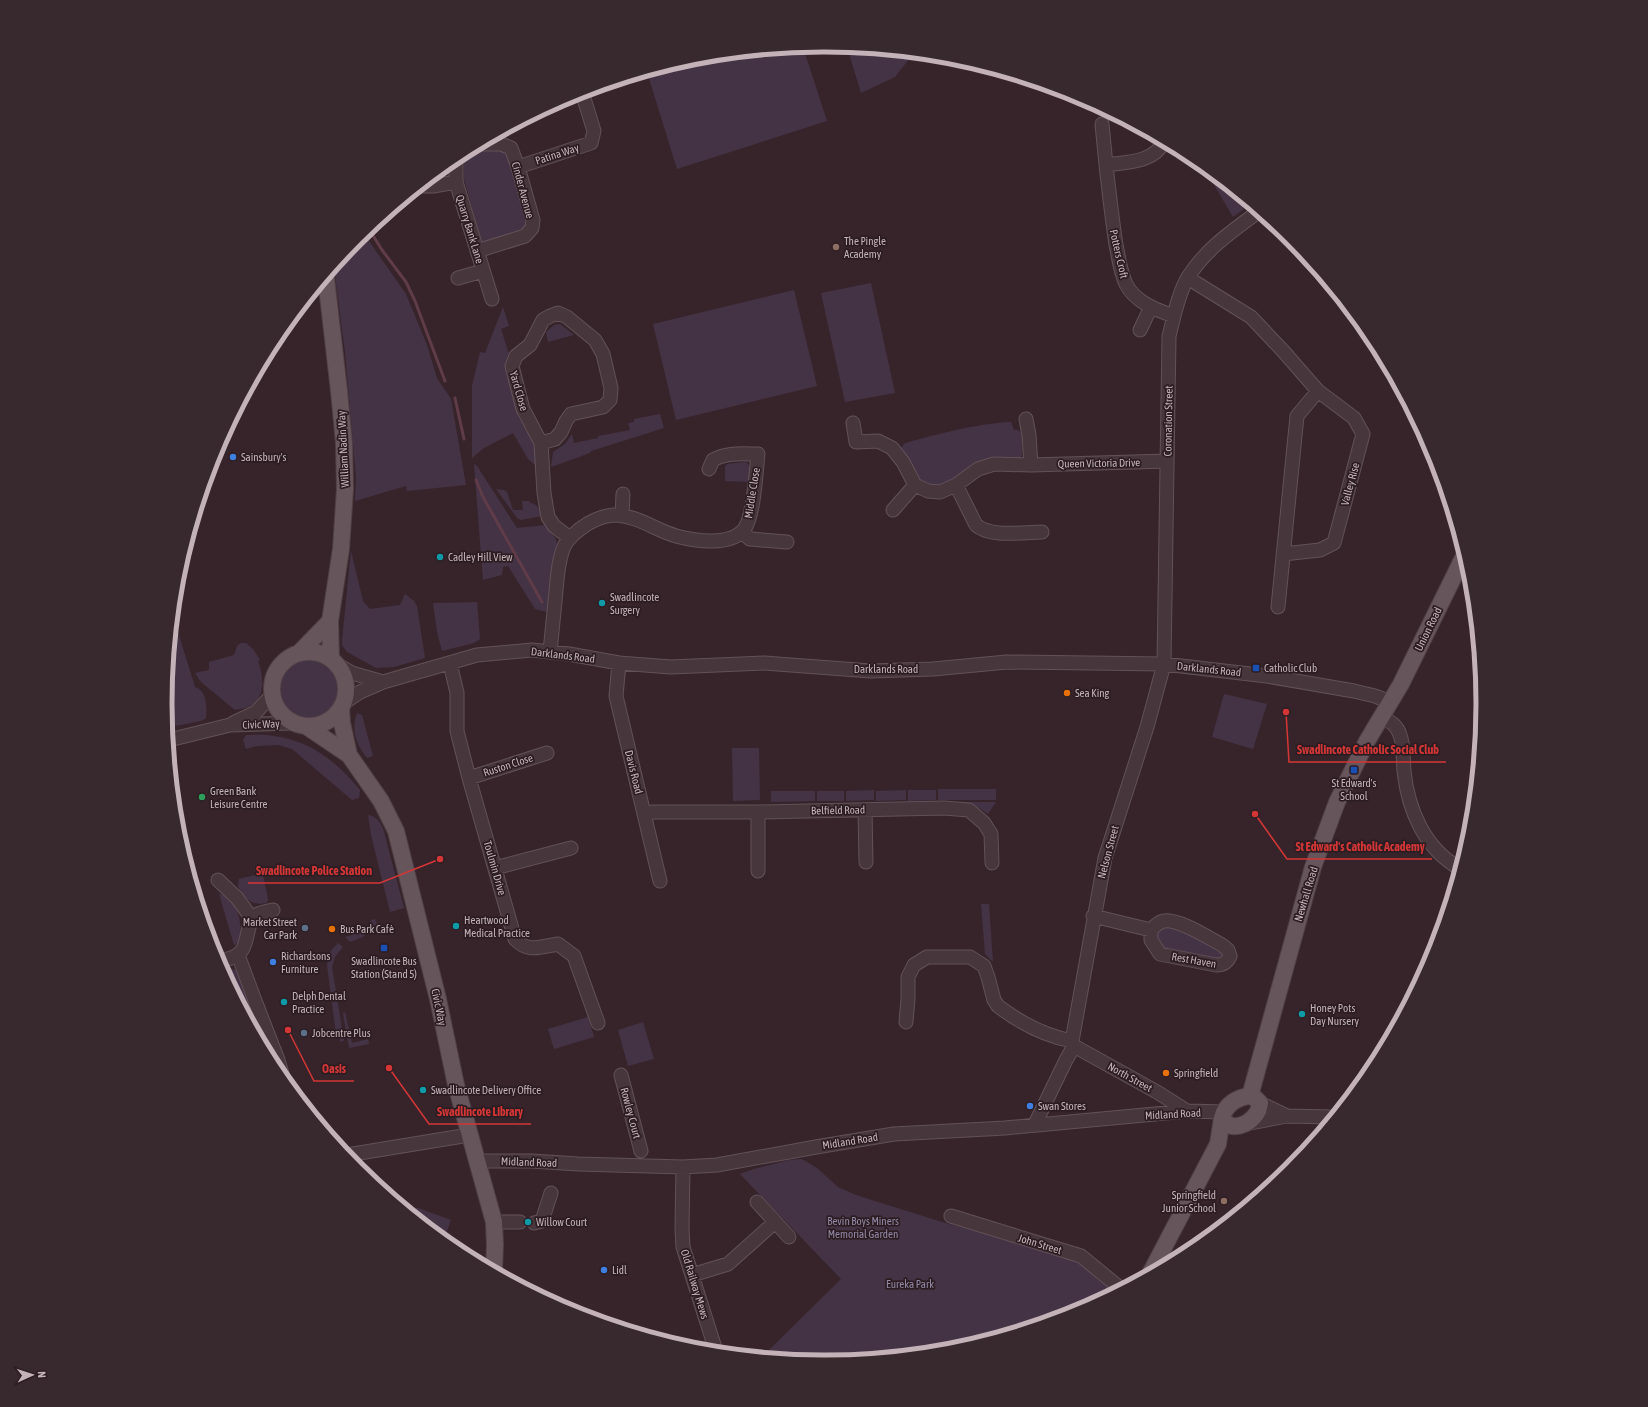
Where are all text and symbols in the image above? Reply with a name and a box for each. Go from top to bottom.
street label: Patina Way [534,141,581,167]
street label: Cinder Avenue [510,160,536,220]
street label: Quarry Bank Lane [454,193,486,265]
street label: Potters Croft [1108,228,1130,280]
place label: The Pingle Academy [844,235,886,260]
marker: The Pingle Academy [831,242,841,252]
street label: Yard Close [508,370,530,412]
street label: Coronation Street [1161,385,1175,457]
street label: William Nadin Way [335,410,351,488]
place label: Sainsbury's [241,451,287,463]
marker: Sainsbury's [228,452,238,462]
street label: Queen Victoria Drive [1058,456,1140,470]
street label: Valley Rise [1339,461,1361,507]
street label: Middle Close [742,467,762,519]
place label: Cadley Hill View [448,551,513,563]
marker: Cadley Hill View [435,552,445,562]
place label: Swadlincote Surgery [610,591,659,616]
marker: Swadlincote Surgery [597,598,607,608]
street label: Union Road [1412,605,1444,653]
street label: Darklands Road [530,645,596,665]
street label: Darklands Road [1176,660,1242,678]
place label: Catholic Club [1264,662,1317,674]
street label: Darklands Road [854,663,918,675]
marker: Catholic Club [1251,663,1261,673]
place label: Sea King [1075,687,1109,699]
marker: Sea King [1062,688,1072,698]
street label: Civic Way [242,717,280,731]
callout: Swadlincote Catholic Social Club [1289,738,1446,762]
text: Swadlincote Catholic Social Club [1297,743,1439,757]
street label: Davis Road [623,749,645,795]
street label: Ruston Close [482,751,534,779]
marker: St Edward's School [1349,765,1359,775]
place label: St Edward's School [1332,777,1377,802]
place label: Green Bank Leisure Centre [210,785,267,810]
marker: Green Bank Leisure Centre [197,792,207,802]
street label: Belfield Road [811,804,865,816]
street label: Nelson Street [1095,824,1121,880]
callout: St Edward's Catholic Academy [1287,835,1432,859]
street label: Toulmin Drive [481,839,509,897]
text: St Edward's Catholic Academy [1295,840,1425,854]
callout: Swadlincote Police Station [248,859,380,883]
text: Swadlincote Police Station [256,864,372,878]
street label: Newhall Road [1292,865,1320,923]
place label: Heartwood Medical Practice [464,914,530,939]
place label: Market Street Car Park [243,916,297,941]
marker: Heartwood Medical Practice [451,921,461,931]
marker: Market Street Car Park [300,923,310,933]
place label: Bus Park Cafè [340,923,394,935]
marker: Bus Park Cafè [327,924,337,934]
marker: Swadlincote Bus Station (Stand 5) [379,943,389,953]
place label: Richardsons Furniture [281,950,330,975]
street label: Rest Haven [1171,950,1217,970]
place label: Swadlincote Bus Station (Stand 5) [351,955,417,980]
marker: Richardsons Furniture [268,957,278,967]
street label: Civic Way [429,987,449,1027]
place label: Delph Dental Practice [292,990,346,1015]
marker: Delph Dental Practice [279,997,289,1007]
place label: Honey Pots Day Nursery [1310,1002,1359,1027]
marker: Honey Pots Day Nursery [1297,1009,1307,1019]
place label: Jobcentre Plus [312,1027,371,1039]
marker: Jobcentre Plus [299,1028,309,1038]
callout: Oasis [314,1057,354,1081]
street label: North Street [1106,1060,1154,1094]
text: Oasis [322,1062,347,1076]
place label: Springfield [1174,1067,1218,1079]
marker: Springfield [1161,1068,1171,1078]
place label: Swadlincote Delivery Office [431,1084,541,1096]
marker: Swadlincote Delivery Office [418,1085,428,1095]
street label: Rowley Court [618,1086,644,1140]
callout: Swadlincote Library [429,1100,531,1124]
place label: Swan Stores [1038,1100,1086,1112]
marker: Swan Stores [1025,1101,1035,1111]
text: Swadlincote Library [437,1105,523,1119]
street label: Midland Road [1145,1107,1201,1121]
street label: Midland Road [821,1131,879,1151]
street label: Midland Road [501,1155,557,1169]
place label: Springfield Junior School [1162,1189,1216,1214]
marker: Springfield Junior School [1219,1196,1229,1206]
park label: Bevin Boys Miners Memorial Garden [827,1215,899,1240]
place label: Willow Court [536,1216,587,1228]
marker: Willow Court [523,1217,533,1227]
street label: John Street [1017,1232,1063,1256]
street label: Old Railway Mews [679,1248,711,1320]
place label: Lidl [612,1264,627,1276]
marker: Lidl [599,1265,609,1275]
park label: Eureka Park [886,1278,934,1290]
north arrow [12,1355,52,1395]
text: N [36,1371,48,1378]

